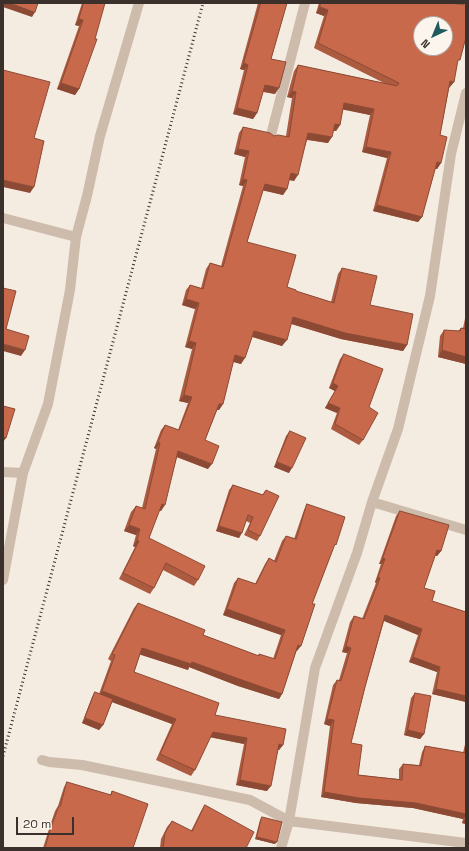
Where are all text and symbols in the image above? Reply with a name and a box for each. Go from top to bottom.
north arrow [413,16,453,56]
text: N [418,36,433,52]
scale bar [18,809,76,835]
text: 20 m [23,816,51,832]

